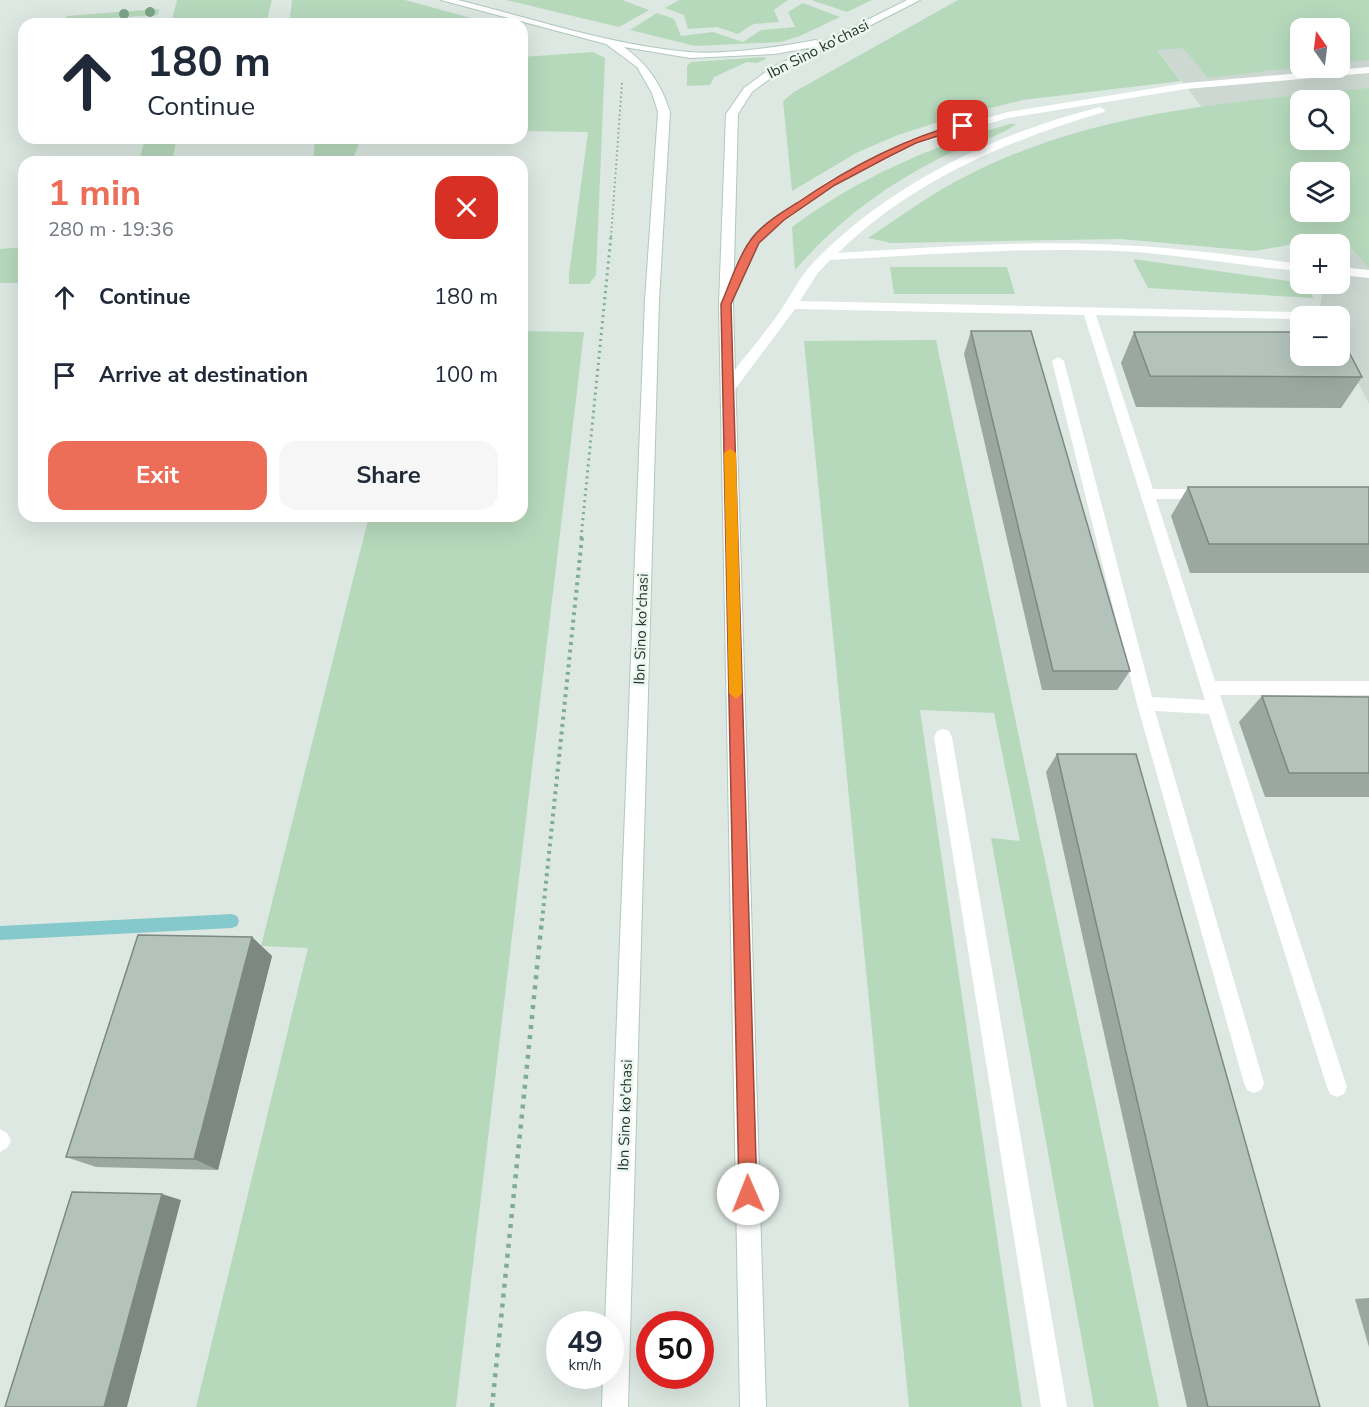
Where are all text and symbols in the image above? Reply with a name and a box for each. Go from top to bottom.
street label: Ibn Sino ko'chasi [764,15,872,83]
north arrow [1290,18,1350,78]
map controls [1290,18,1350,366]
text: 180 m [147,34,271,91]
icon: ahead [48,42,126,120]
text: Continue [147,88,255,125]
button: search [1290,90,1350,150]
pin [937,100,988,151]
icon: arrive [946,109,979,142]
button: layers [1290,162,1350,222]
text: 1 min [48,169,141,218]
button: close [435,176,498,239]
text: 280 m · 19:36 [48,216,174,243]
button: + [1290,234,1350,294]
icon: ahead [48,281,81,314]
text: Continue [99,282,190,312]
text: 180 m [434,282,498,312]
button: − [1290,306,1350,366]
icon: arrive [48,359,81,392]
text: Arrive at destination [99,360,308,390]
text: 100 m [434,360,498,390]
button: Exit [48,441,267,510]
button: Share [279,441,498,510]
street label: Ibn Sino ko'chasi [629,573,653,685]
street label: Ibn Sino ko'chasi [613,1059,637,1171]
position arrow [716,1162,780,1226]
speed limit sign: 50 [636,1311,714,1389]
text: 49 [567,1322,603,1363]
text: km/h [568,1355,602,1375]

